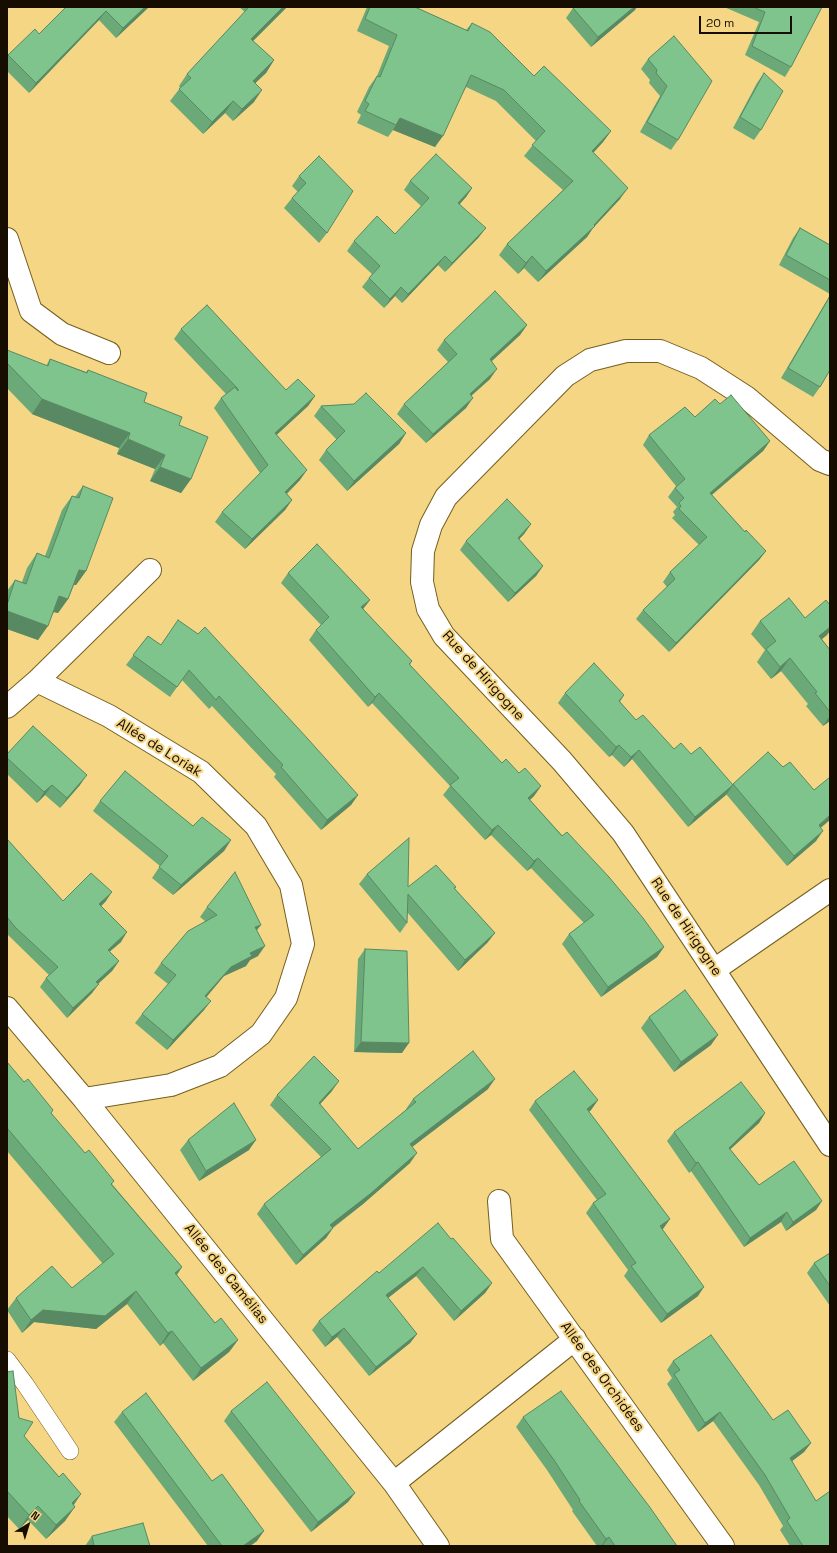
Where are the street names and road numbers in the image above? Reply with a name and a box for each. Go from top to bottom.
street label: Rue de Hirigogne [438,628,528,724]
street label: Allée de Loriak [113,715,205,781]
street label: Rue de Hirigogne [647,875,725,979]
street label: Allée des Camélias [181,1221,271,1327]
street label: Allée des Orchidées [556,1319,648,1435]

